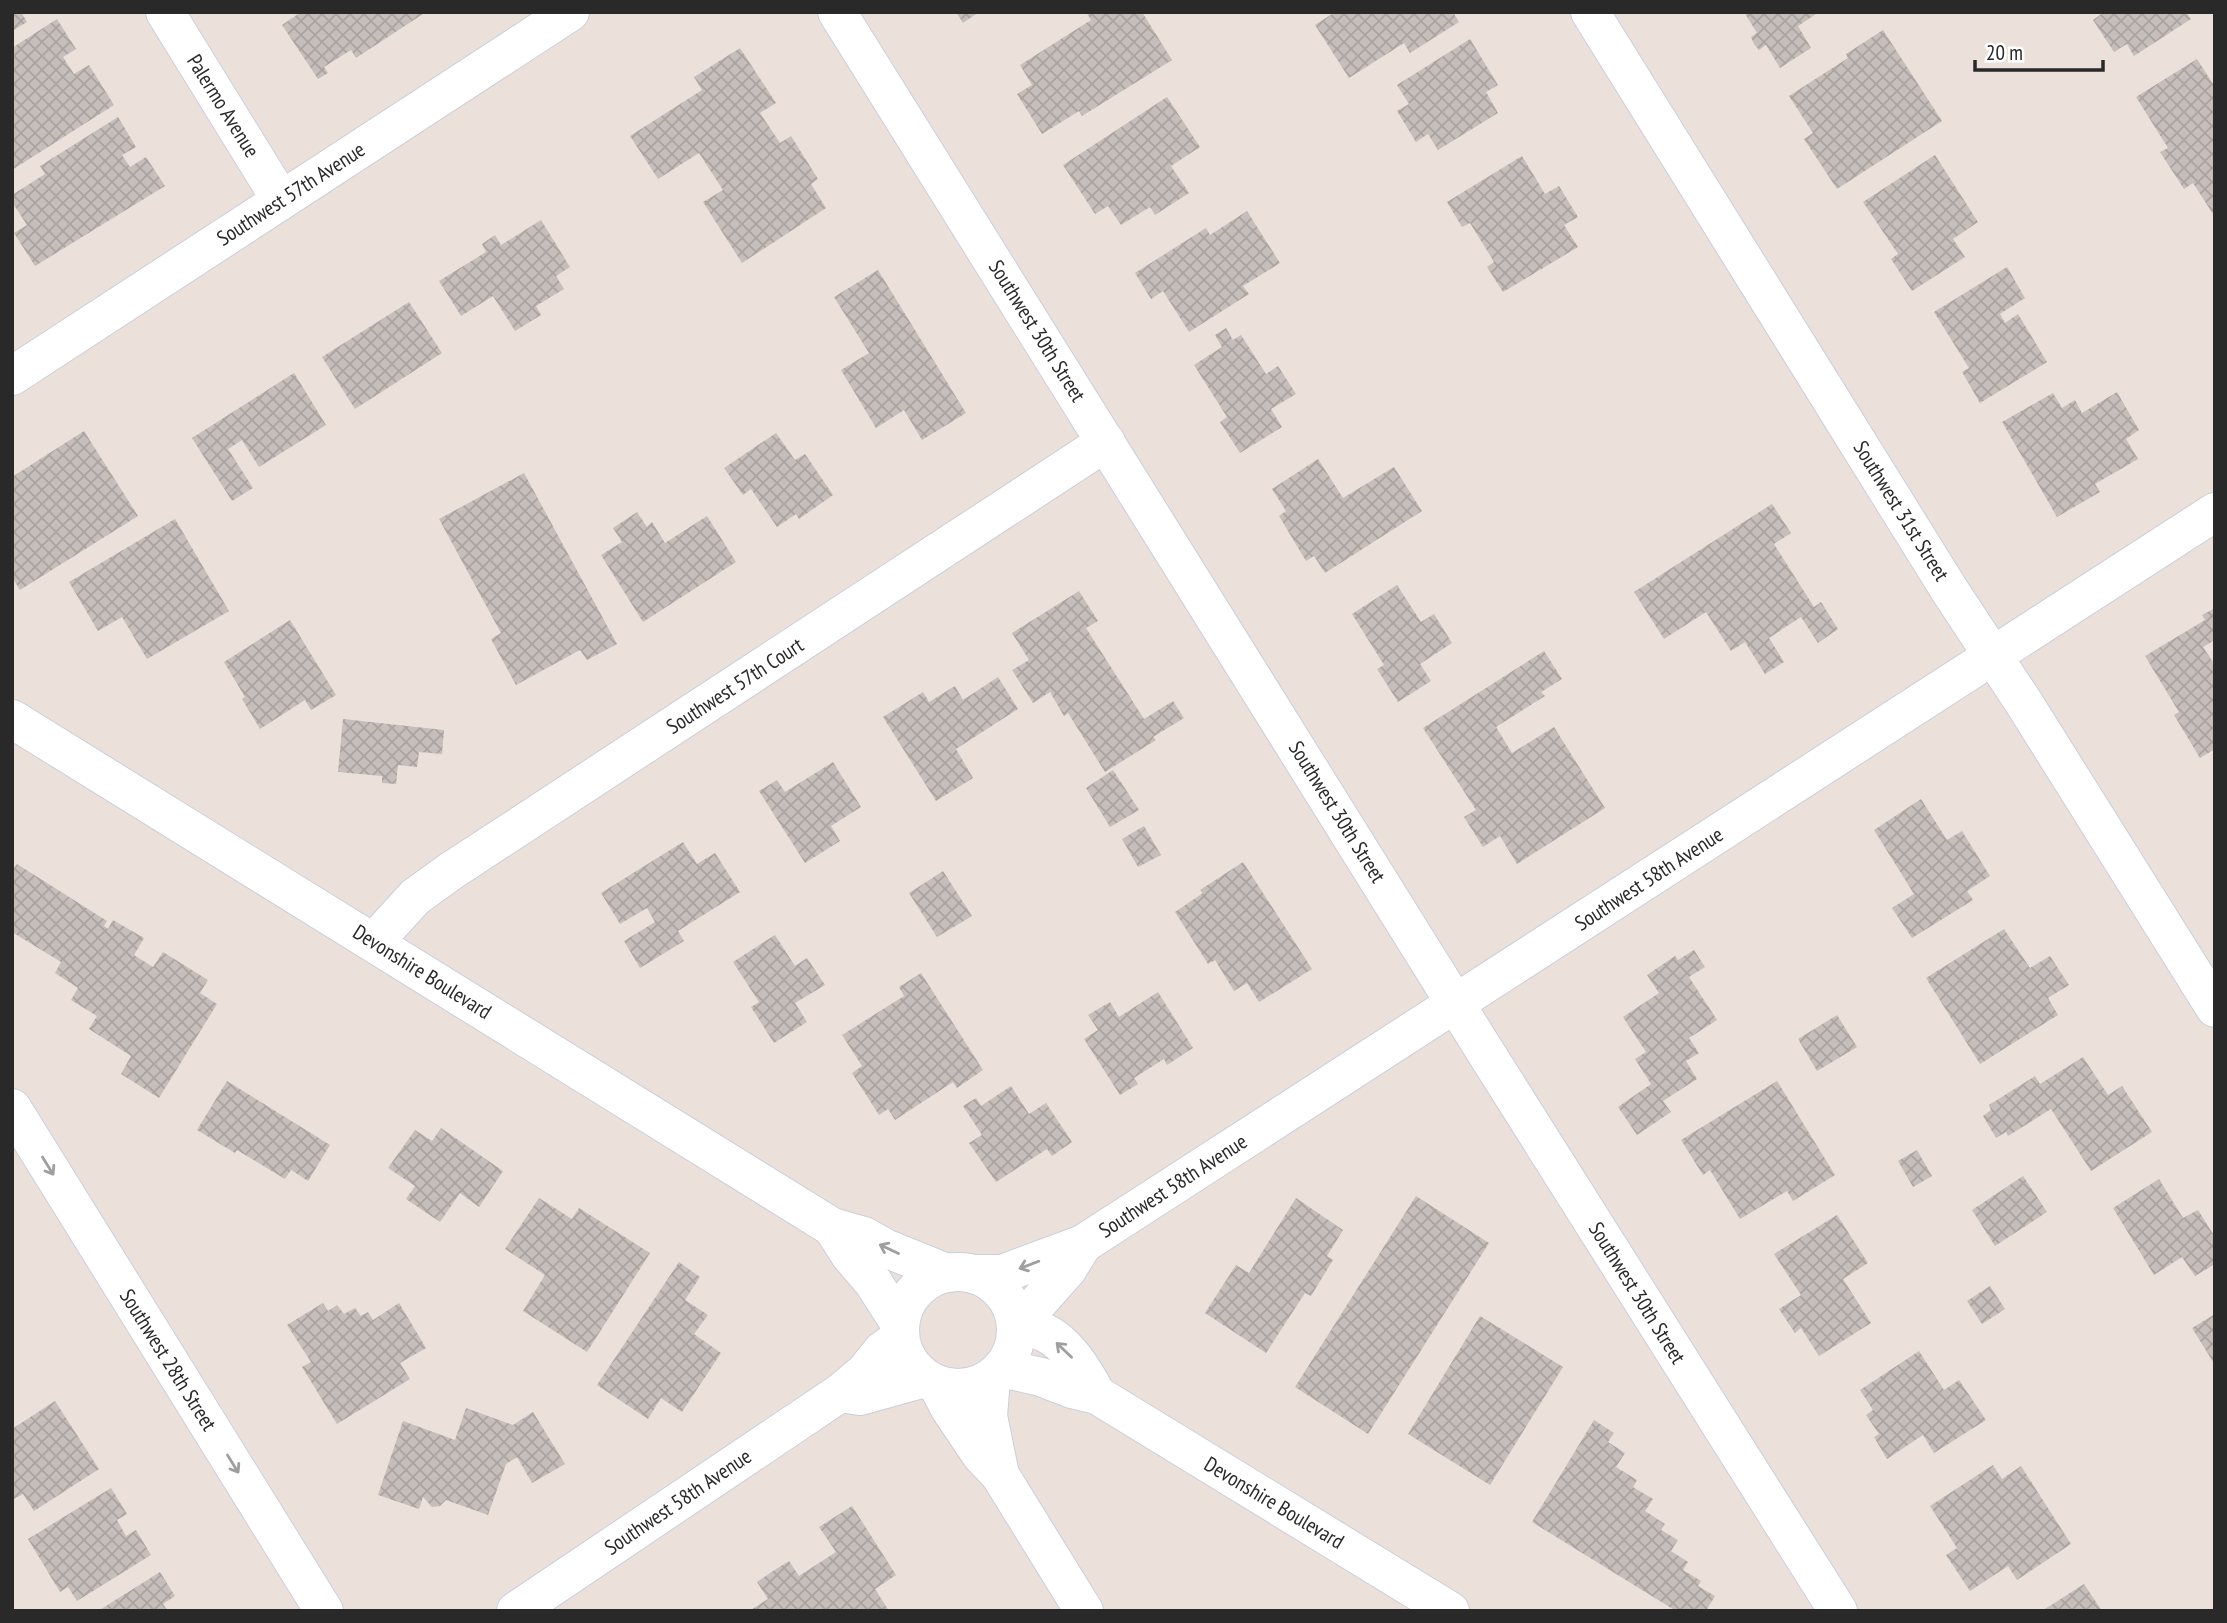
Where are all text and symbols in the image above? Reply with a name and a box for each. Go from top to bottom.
scale bar [1975,28,2103,72]
text: 20 m [1986,39,2023,66]
street label: Palermo Avenue [181,49,266,162]
street label: Southwest 57th Avenue [212,136,370,252]
street label: Southwest 30th Street [983,255,1092,407]
street label: Southwest 31st Street [1848,436,1955,586]
street label: Southwest 57th Court [661,631,808,740]
street label: Southwest 30th Street [1283,736,1392,888]
street label: Southwest 58th Avenue [1570,821,1728,937]
street label: Devonshire Boulevard [348,918,497,1025]
street label: Southwest 58th Avenue [1094,1128,1252,1244]
one-way arrow [42,1156,56,1176]
street label: Southwest 30th Street [1583,1217,1692,1369]
one-way arrow [879,1242,900,1256]
one-way arrow [1019,1259,1041,1272]
street label: Southwest 28th Street [114,1284,223,1436]
one-way arrow [1056,1341,1073,1358]
street label: Southwest 58th Avenue [599,1442,756,1561]
street label: Devonshire Boulevard [1199,1450,1349,1555]
one-way arrow [226,1453,240,1473]

